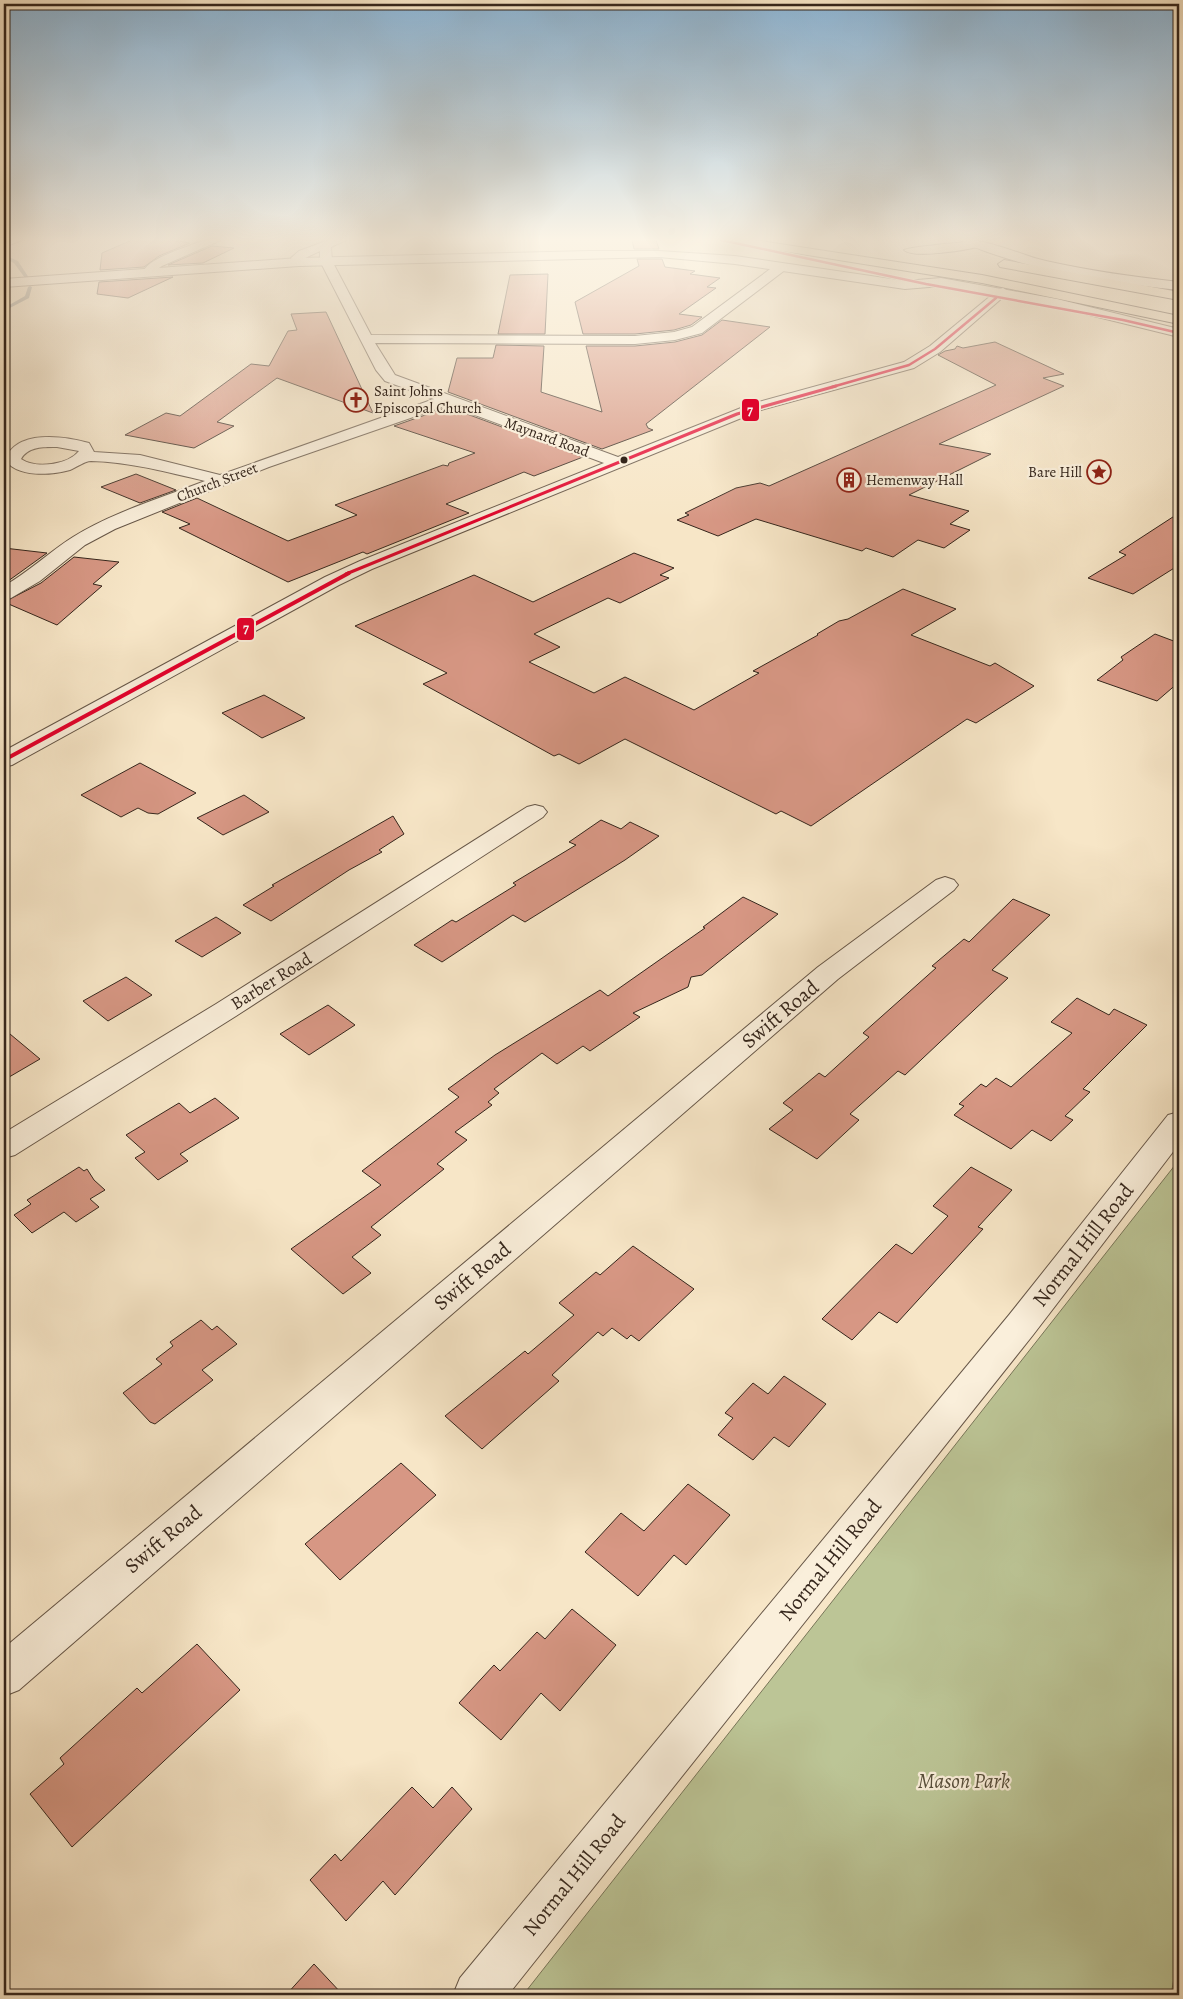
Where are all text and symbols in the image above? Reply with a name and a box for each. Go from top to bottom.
place label: Saint Johns Episcopal Church [374,381,482,418]
church icon: Saint Johns Episcopal Church [343,387,369,413]
line badge: 7 [741,398,760,422]
text: 7 [747,401,753,420]
street label: Maynard Road [502,412,593,462]
unlabelled marker [619,455,629,465]
street label: Church Street [174,457,260,507]
place icon: Bare Hill [1086,459,1112,485]
place label: Bare Hill [1028,462,1082,482]
building icon: Hemenway Hall [836,467,862,493]
place label: Hemenway Hall [866,470,963,490]
line badge: 7 [236,617,255,641]
text: 7 [243,619,249,638]
street label: Barber Road [226,946,316,1015]
street label: Swift Road [735,973,825,1055]
street label: Normal Hill Road [1026,1177,1140,1312]
street label: Swift Road [427,1235,517,1317]
street label: Normal Hill Road [772,1493,888,1627]
street label: Swift Road [118,1498,208,1580]
park label: Mason Park [918,1767,1010,1795]
street label: Normal Hill Road [516,1808,632,1942]

